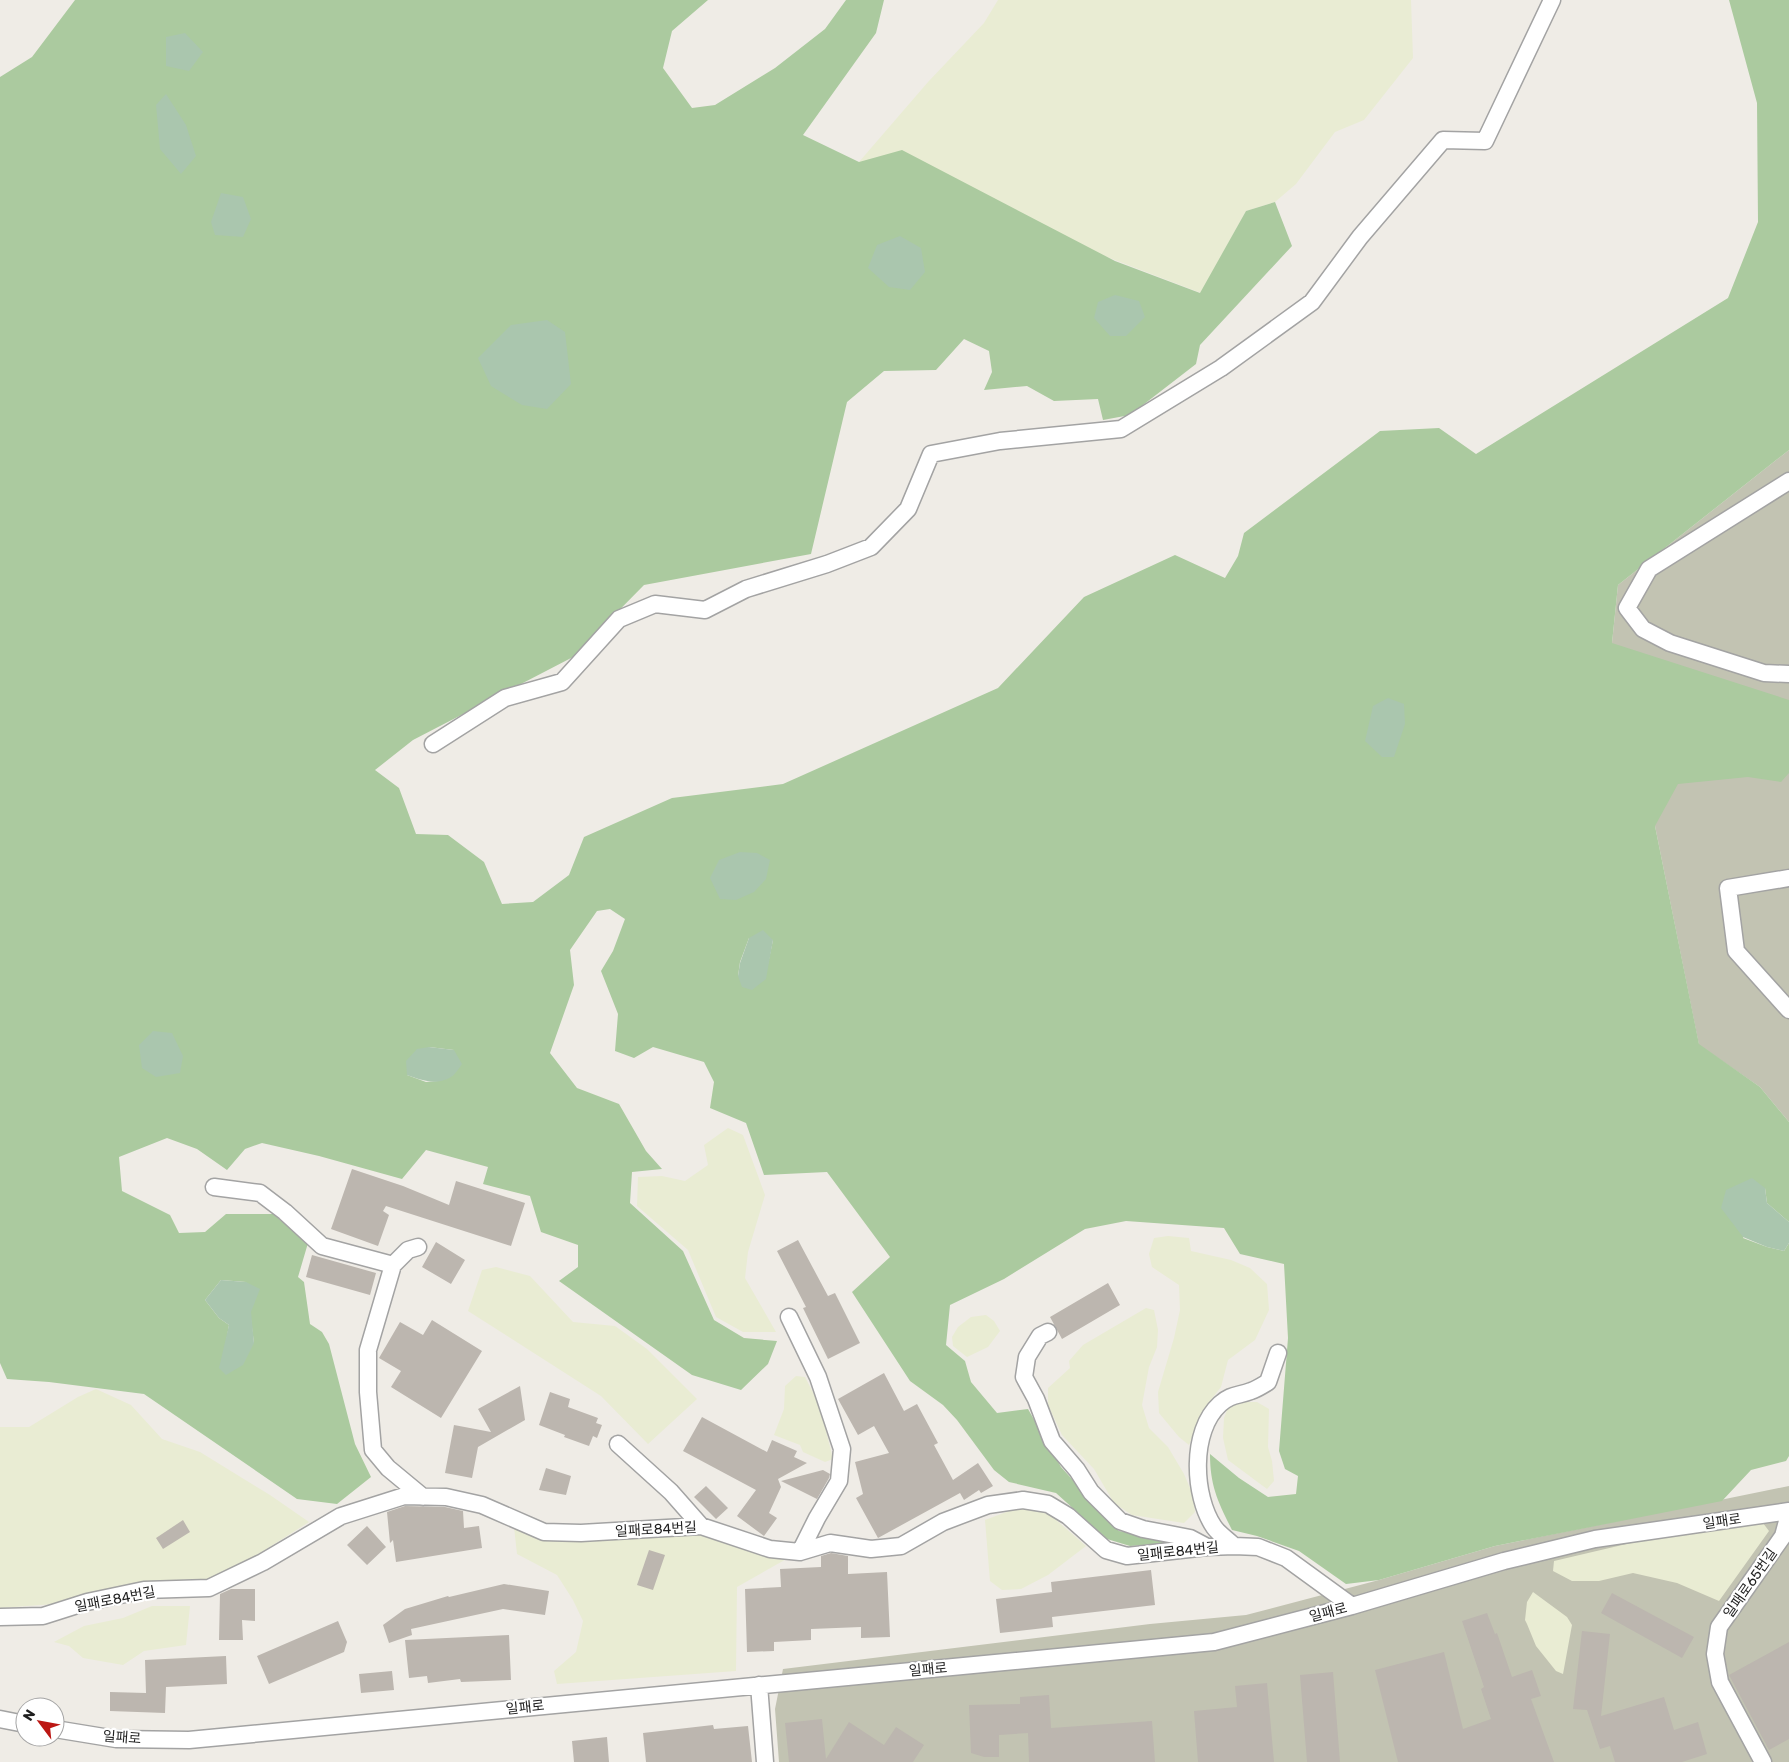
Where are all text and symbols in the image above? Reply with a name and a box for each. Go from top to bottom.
street label: 일패로 [1702,1510,1743,1533]
street label: 일패로84번길 [615,1519,697,1540]
street label: 일패로84번길 [1136,1539,1220,1564]
street label: 일패로65번길 [1720,1545,1781,1621]
street label: 일패로84번길 [73,1583,157,1616]
street label: 일패로 [1307,1599,1349,1626]
street label: 일패로 [908,1659,948,1680]
north arrow [15,1697,65,1747]
street label: 일패로 [505,1697,545,1718]
text: N [20,1707,39,1724]
street label: 일패로 [102,1728,142,1747]

